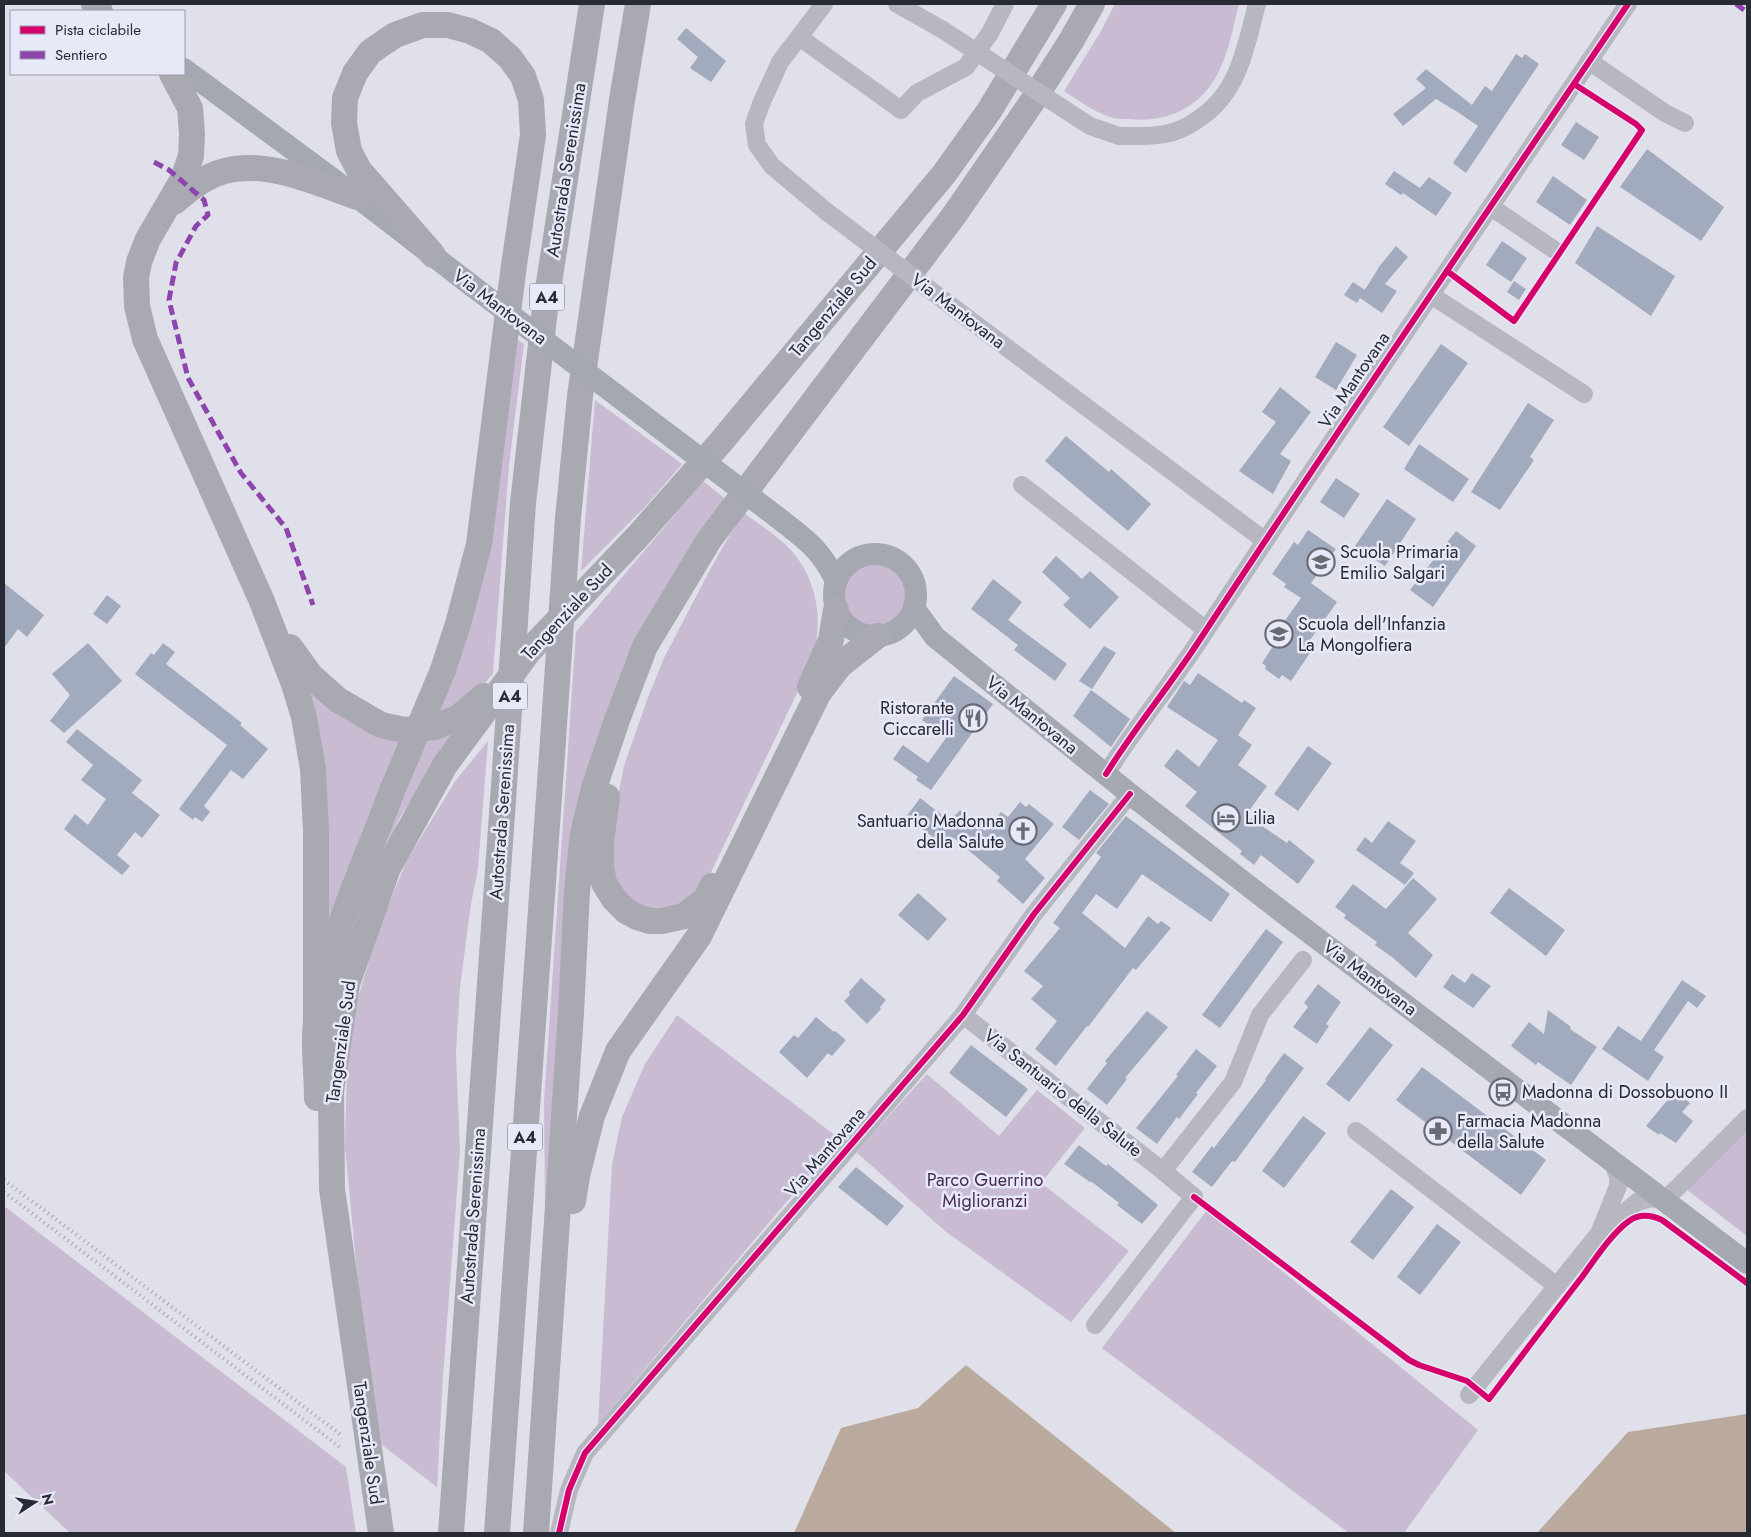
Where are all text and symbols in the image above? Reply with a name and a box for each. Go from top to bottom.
legend [10,10,185,75]
text: Pista ciclabile [55,19,141,41]
text: Sentiero [55,44,107,66]
street label: Autostrada Serenissima [539,81,593,259]
street label: Tangenziale Sud [783,251,883,363]
street label: Via Mantovana [448,263,552,351]
street label: Via Mantovana [906,267,1010,355]
road number: A4 [530,284,564,310]
street label: Via Mantovana [1312,326,1396,434]
place label: Scuola Primaria Emilio Salgari [1340,539,1459,586]
school or university icon: Scuola Primaria Emilio Salgari [1306,547,1336,577]
street label: Tangenziale Sud [515,558,619,666]
place label: Scuola dell'Infanzia La Mongolfiera [1298,611,1446,658]
school or university icon: Scuola dell'Infanzia La Mongolfiera [1264,619,1294,649]
street label: Via Mantovana [980,670,1084,760]
road number: A4 [492,682,528,709]
place label: Ristorante Ciccarelli [880,695,954,742]
restaurant icon: Ristorante Ciccarelli [958,703,988,733]
street label: Autostrada Serenissima [483,723,521,901]
hotel icon: Lilia [1211,803,1241,833]
place label: Lilia [1245,805,1275,831]
place label: Santuario Madonna della Salute [857,808,1004,855]
church icon: Santuario Madonna della Salute [1008,816,1038,846]
street label: Via Mantovana [1318,934,1422,1022]
street label: Tangenziale Sud [320,979,362,1105]
street label: Via Santuario della Salute [978,1023,1148,1163]
bus stop icon: Madonna di Dossobuono II [1488,1077,1518,1107]
place label: Madonna di Dossobuono II [1522,1079,1728,1105]
street label: Via Mantovana [778,1101,872,1203]
place label: Farmacia Madonna della Salute [1457,1108,1601,1155]
pharmacy icon: Farmacia Madonna della Salute [1423,1116,1453,1146]
road number: A4 [508,1124,542,1150]
street label: Autostrada Serenissima [454,1127,492,1305]
park label: Parco Guerrino Miglioranzi [927,1167,1044,1214]
street label: Tangenziale Sud [347,1380,389,1506]
north arrow [10,1477,60,1527]
text: N [37,1492,59,1507]

